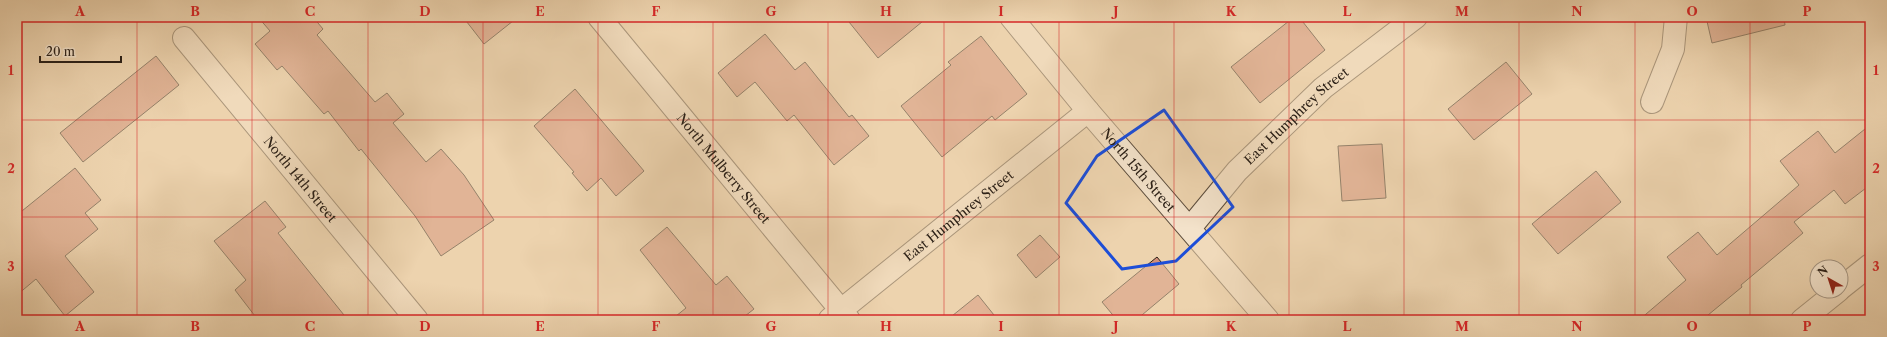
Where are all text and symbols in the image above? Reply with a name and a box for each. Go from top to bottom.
text: A [74,3,86,19]
text: B [190,3,200,19]
text: C [305,3,315,19]
text: D [419,3,431,19]
text: E [535,3,545,19]
text: F [652,3,661,19]
text: G [765,3,777,19]
text: H [880,3,892,19]
text: I [998,3,1004,19]
text: J [1111,3,1119,19]
text: K [1226,3,1237,19]
text: L [1343,3,1352,19]
text: M [1455,3,1469,19]
text: N [1571,3,1583,19]
text: O [1686,3,1698,19]
text: P [1803,3,1812,19]
scale bar [40,38,121,64]
text: 20 m [46,44,75,59]
text: 1 [8,62,14,78]
text: 1 [1873,62,1879,78]
street label: East Humphrey Street [1241,63,1352,168]
street label: North Mulberry Street [674,110,774,227]
street label: North 15th Street [1098,124,1179,215]
street label: North 14th Street [261,133,341,225]
text: 2 [7,160,15,176]
text: 2 [1872,160,1880,176]
street label: East Humphrey Street [900,166,1017,264]
text: 3 [7,258,15,274]
text: 3 [1872,258,1880,274]
north arrow [1809,259,1849,299]
text: N [1815,263,1831,280]
text: A [74,318,86,334]
text: B [190,318,200,334]
text: C [305,318,315,334]
text: D [419,318,431,334]
text: E [535,318,545,334]
text: F [652,318,661,334]
text: G [765,318,777,334]
text: H [880,318,892,334]
text: I [998,318,1004,334]
text: J [1111,318,1119,334]
text: K [1226,318,1237,334]
text: L [1343,318,1352,334]
text: M [1455,318,1469,334]
text: N [1571,318,1583,334]
text: O [1686,318,1698,334]
text: P [1803,318,1812,334]

